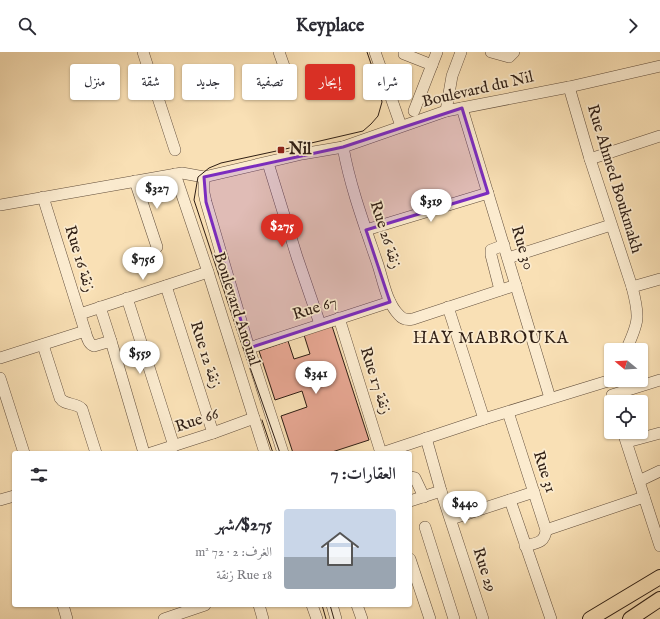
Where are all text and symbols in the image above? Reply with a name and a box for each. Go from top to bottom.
icon: search [16,15,38,37]
text: Keyplace [296,15,364,38]
icon: forward [622,15,644,37]
chip: منزل [70,64,120,100]
chip: شقة [128,64,174,100]
chip: جديد [182,64,234,100]
chip: تصفية [242,64,297,100]
chip: إيجار [305,64,355,100]
chip: شراء [363,64,412,100]
street label: Boulevard du Nil [420,67,536,113]
street label: Rue Ahmed Boukmakh [582,102,646,256]
place label: Nil [288,140,312,160]
marker: Nil [276,145,286,155]
pin: $327 [133,176,181,210]
text: $327 [145,180,169,197]
pin: $319 [407,189,455,223]
text: $319 [420,193,442,210]
street label: Rue 26 زنقة [365,198,405,272]
pin: $275 [258,214,306,248]
text: $275 [270,218,294,235]
street label: Rue 16 زنقة [59,223,99,295]
street label: Rue 30 [506,224,538,273]
pin: $756 [119,247,167,281]
street label: Boulevard Anoual [208,250,264,369]
text: $756 [131,251,155,268]
street label: Rue 67 [290,292,340,326]
street label: Rue 12 زنقة [185,319,225,391]
district label: HAY MABROUKA [413,328,569,349]
pin: $559 [116,341,164,375]
north arrow [604,343,648,387]
map controls [604,343,648,439]
text: $559 [129,345,151,362]
street label: Rue 17 زنقة [355,345,395,417]
pin: $341 [292,361,340,395]
text: $341 [304,365,328,382]
button: locate [604,395,648,439]
street label: Rue 66 [173,404,222,438]
street label: Rue 31 [528,448,560,496]
icon: filters [28,464,50,486]
text: العقارات: 7 [330,464,396,485]
pin: $440 [441,491,489,525]
text: $440 [452,495,478,512]
text: $275/شهر [215,515,272,536]
icon: home [316,525,364,573]
text: الغرف: 2 · 72 m² [195,544,272,561]
street label: Rue 29 [467,545,501,595]
text: Rue 18 زنقة [216,567,272,584]

